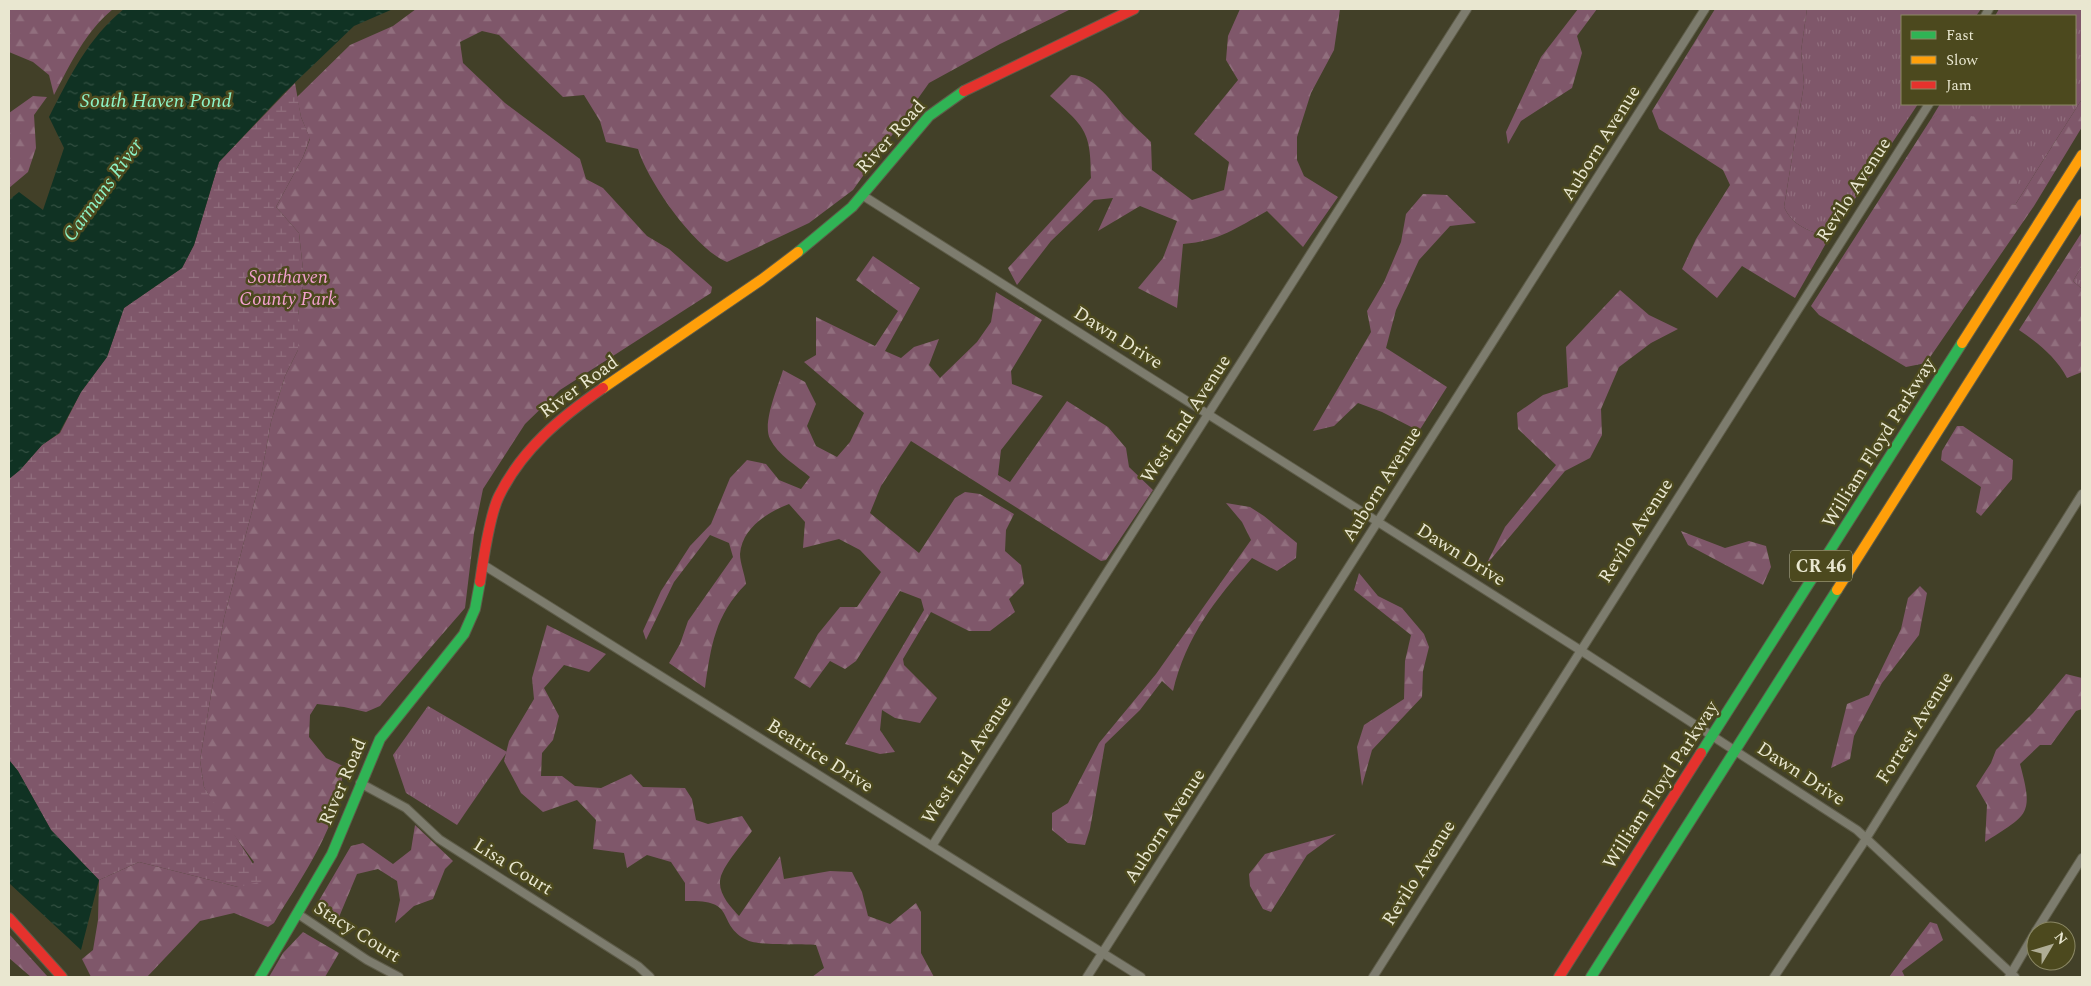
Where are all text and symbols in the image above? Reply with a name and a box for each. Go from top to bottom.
legend [1901,15,2076,105]
text: Fast [1946,24,1974,47]
text: Slow [1946,49,1978,72]
text: Jam [1946,74,1972,97]
street label: Auborn Avenue [1554,80,1648,206]
water label: South Haven Pond [80,86,232,116]
street label: River Road [849,93,933,181]
water label: Carmans River [55,131,151,248]
street label: Revilo Avenue [1809,132,1899,248]
park label: Southaven County Park [239,263,337,314]
street label: Dawn Drive [1068,299,1168,377]
street label: River Road [533,348,625,426]
street label: West End Avenue [1133,349,1239,489]
street label: William Floyd Parkway [1815,352,1944,534]
street label: Auborn Avenue [1335,421,1429,547]
street label: Revilo Avenue [1591,473,1681,589]
street label: Dawn Drive [1411,516,1511,594]
road number: CR 46 [1790,550,1852,582]
street label: Forrest Avenue [1869,666,1961,790]
street label: West End Avenue [914,690,1020,830]
street label: William Floyd Parkway [1596,694,1727,875]
street label: Beatrice Drive [761,712,879,800]
street label: River Road [312,734,374,830]
street label: Dawn Drive [1751,734,1851,814]
street label: Auborn Avenue [1117,763,1213,889]
street label: Revilo Avenue [1375,814,1463,932]
street label: Lisa Court [467,831,559,903]
street label: Stacy Court [308,894,407,970]
north arrow [2026,921,2076,971]
text: N [2049,927,2073,949]

